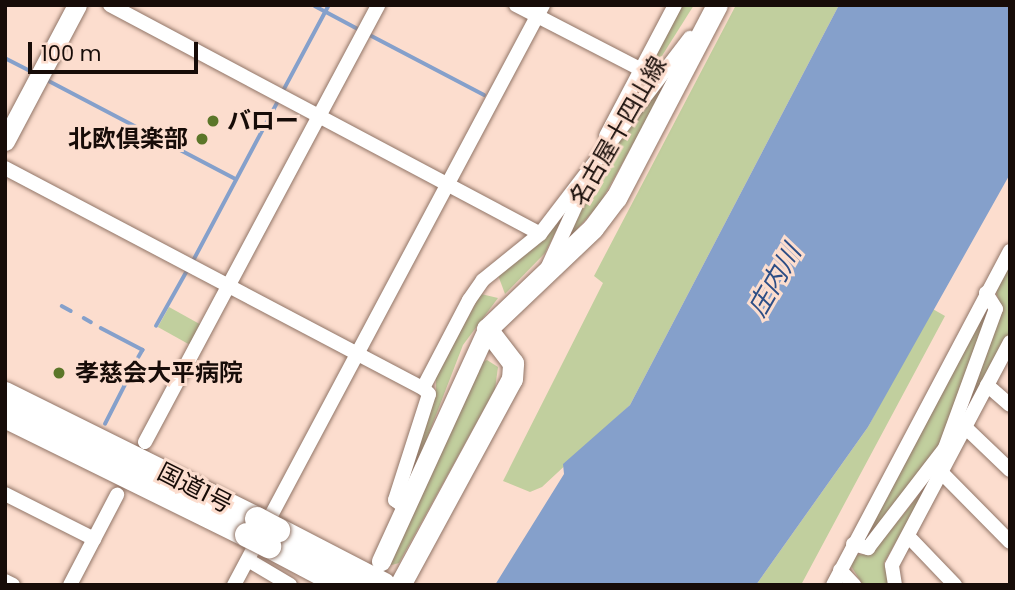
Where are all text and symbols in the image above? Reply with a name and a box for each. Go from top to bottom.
scale bar [32,28,201,72]
text: 100 m [41,39,101,68]
street label: 名古屋十四山線 [564,51,672,211]
place label: バロー [227,107,299,135]
marker: バロー [205,113,221,129]
place label: 北欧倶楽部 [68,125,188,153]
marker: 北欧倶楽部 [194,131,210,147]
water label: 庄内川 [742,239,808,323]
place label: 孝慈会大平病院 [75,359,243,387]
marker: 孝慈会大平病院 [49,363,69,383]
street label: 国道1号 [153,457,237,519]

